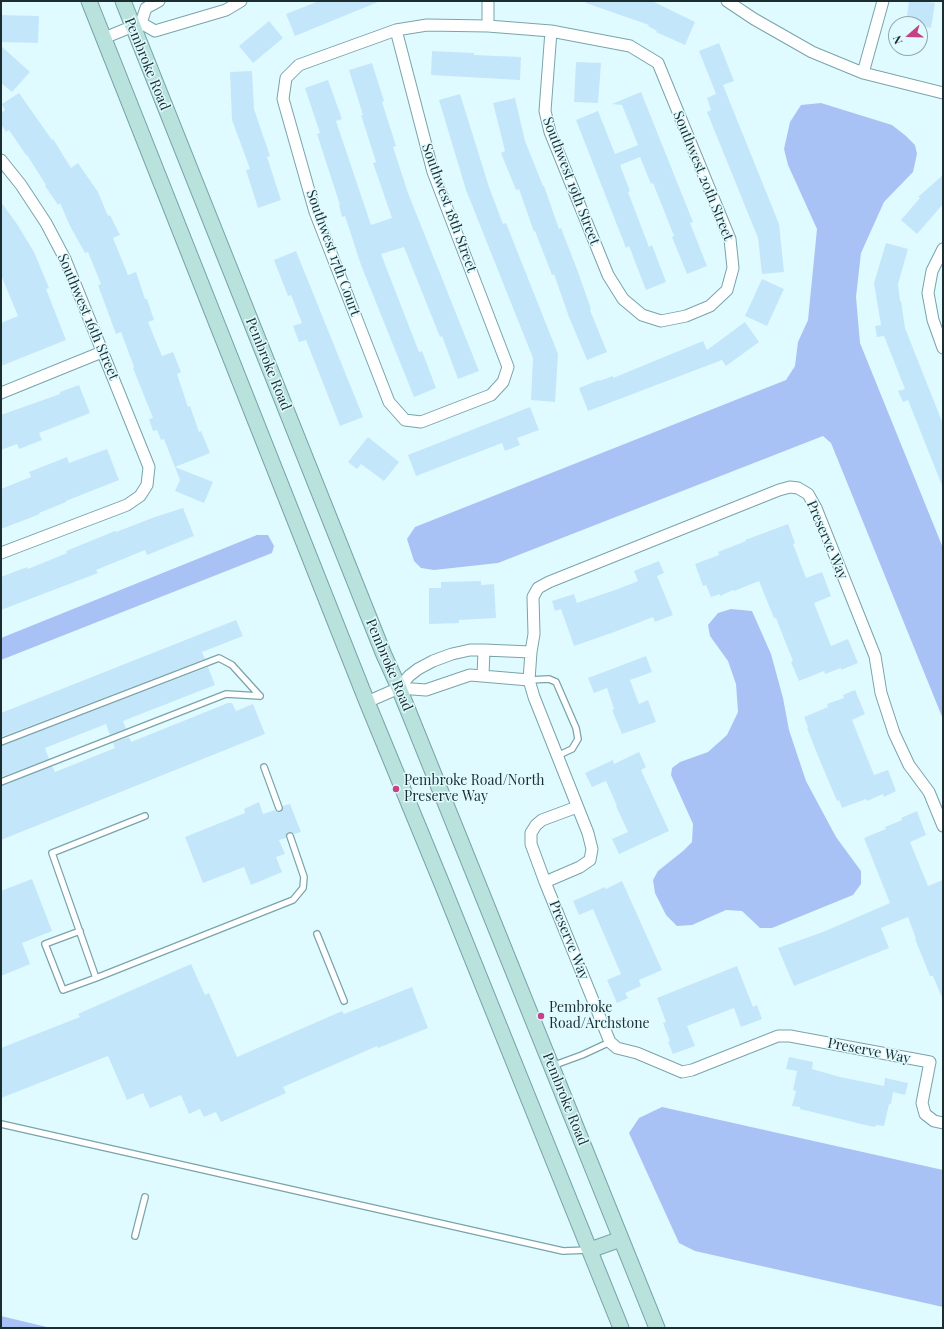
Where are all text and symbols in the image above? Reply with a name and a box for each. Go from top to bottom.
street label: Pembroke Road [121,15,173,113]
north arrow [888,16,928,56]
text: N [889,34,906,46]
street label: Southwest 20th Street [669,109,737,243]
street label: Southwest 19th Street [539,115,603,247]
street label: Southwest 18th Street [418,141,480,275]
street label: Southwest 17th Court [302,188,364,318]
street label: Southwest 16th Street [54,251,122,383]
street label: Pembroke Road [242,315,294,413]
street label: Preserve Way [803,498,851,582]
street label: Pembroke Road [362,616,416,714]
place label: Pembroke Road/North Preserve Way [404,773,545,806]
marker: Pembroke Road/North Preserve Way [391,784,401,794]
street label: Preserve Way [545,898,593,982]
place label: Pembroke Road/Archstone [549,1000,650,1032]
marker: Pembroke Road/Archstone [536,1011,546,1021]
street label: Preserve Way [826,1035,912,1067]
street label: Pembroke Road [539,1050,591,1148]

